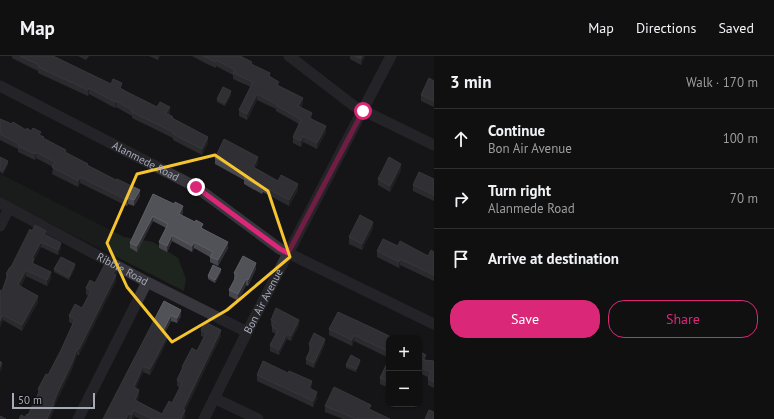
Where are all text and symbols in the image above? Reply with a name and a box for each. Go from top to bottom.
text: Map [20,16,55,40]
text: Map [588,19,614,37]
text: Directions [636,19,696,37]
text: Saved [718,19,754,37]
text: 3 min [450,71,491,93]
text: Walk · 170 m [686,74,758,91]
route start [354,102,372,120]
text: Continue [488,121,545,140]
icon: ahead [450,128,472,150]
text: 100 m [723,130,758,147]
street label: Alanmede Road [110,138,182,184]
text: Bon Air Avenue [488,140,572,157]
route end [187,178,205,196]
text: Turn right [488,181,551,200]
icon: right [450,188,472,210]
text: 70 m [730,190,758,207]
text: Alanmede Road [488,200,575,217]
icon: arrive [450,248,472,270]
street label: Ribble Road [94,249,151,288]
text: Arrive at destination [488,249,619,268]
street label: Bon Air Avenue [241,266,286,336]
button: Save [450,300,600,338]
button: Share [608,300,758,338]
map controls [386,335,422,407]
button: + [386,335,422,371]
button: − [386,371,422,407]
scale bar [12,391,95,410]
text: 50 m [18,393,42,407]

